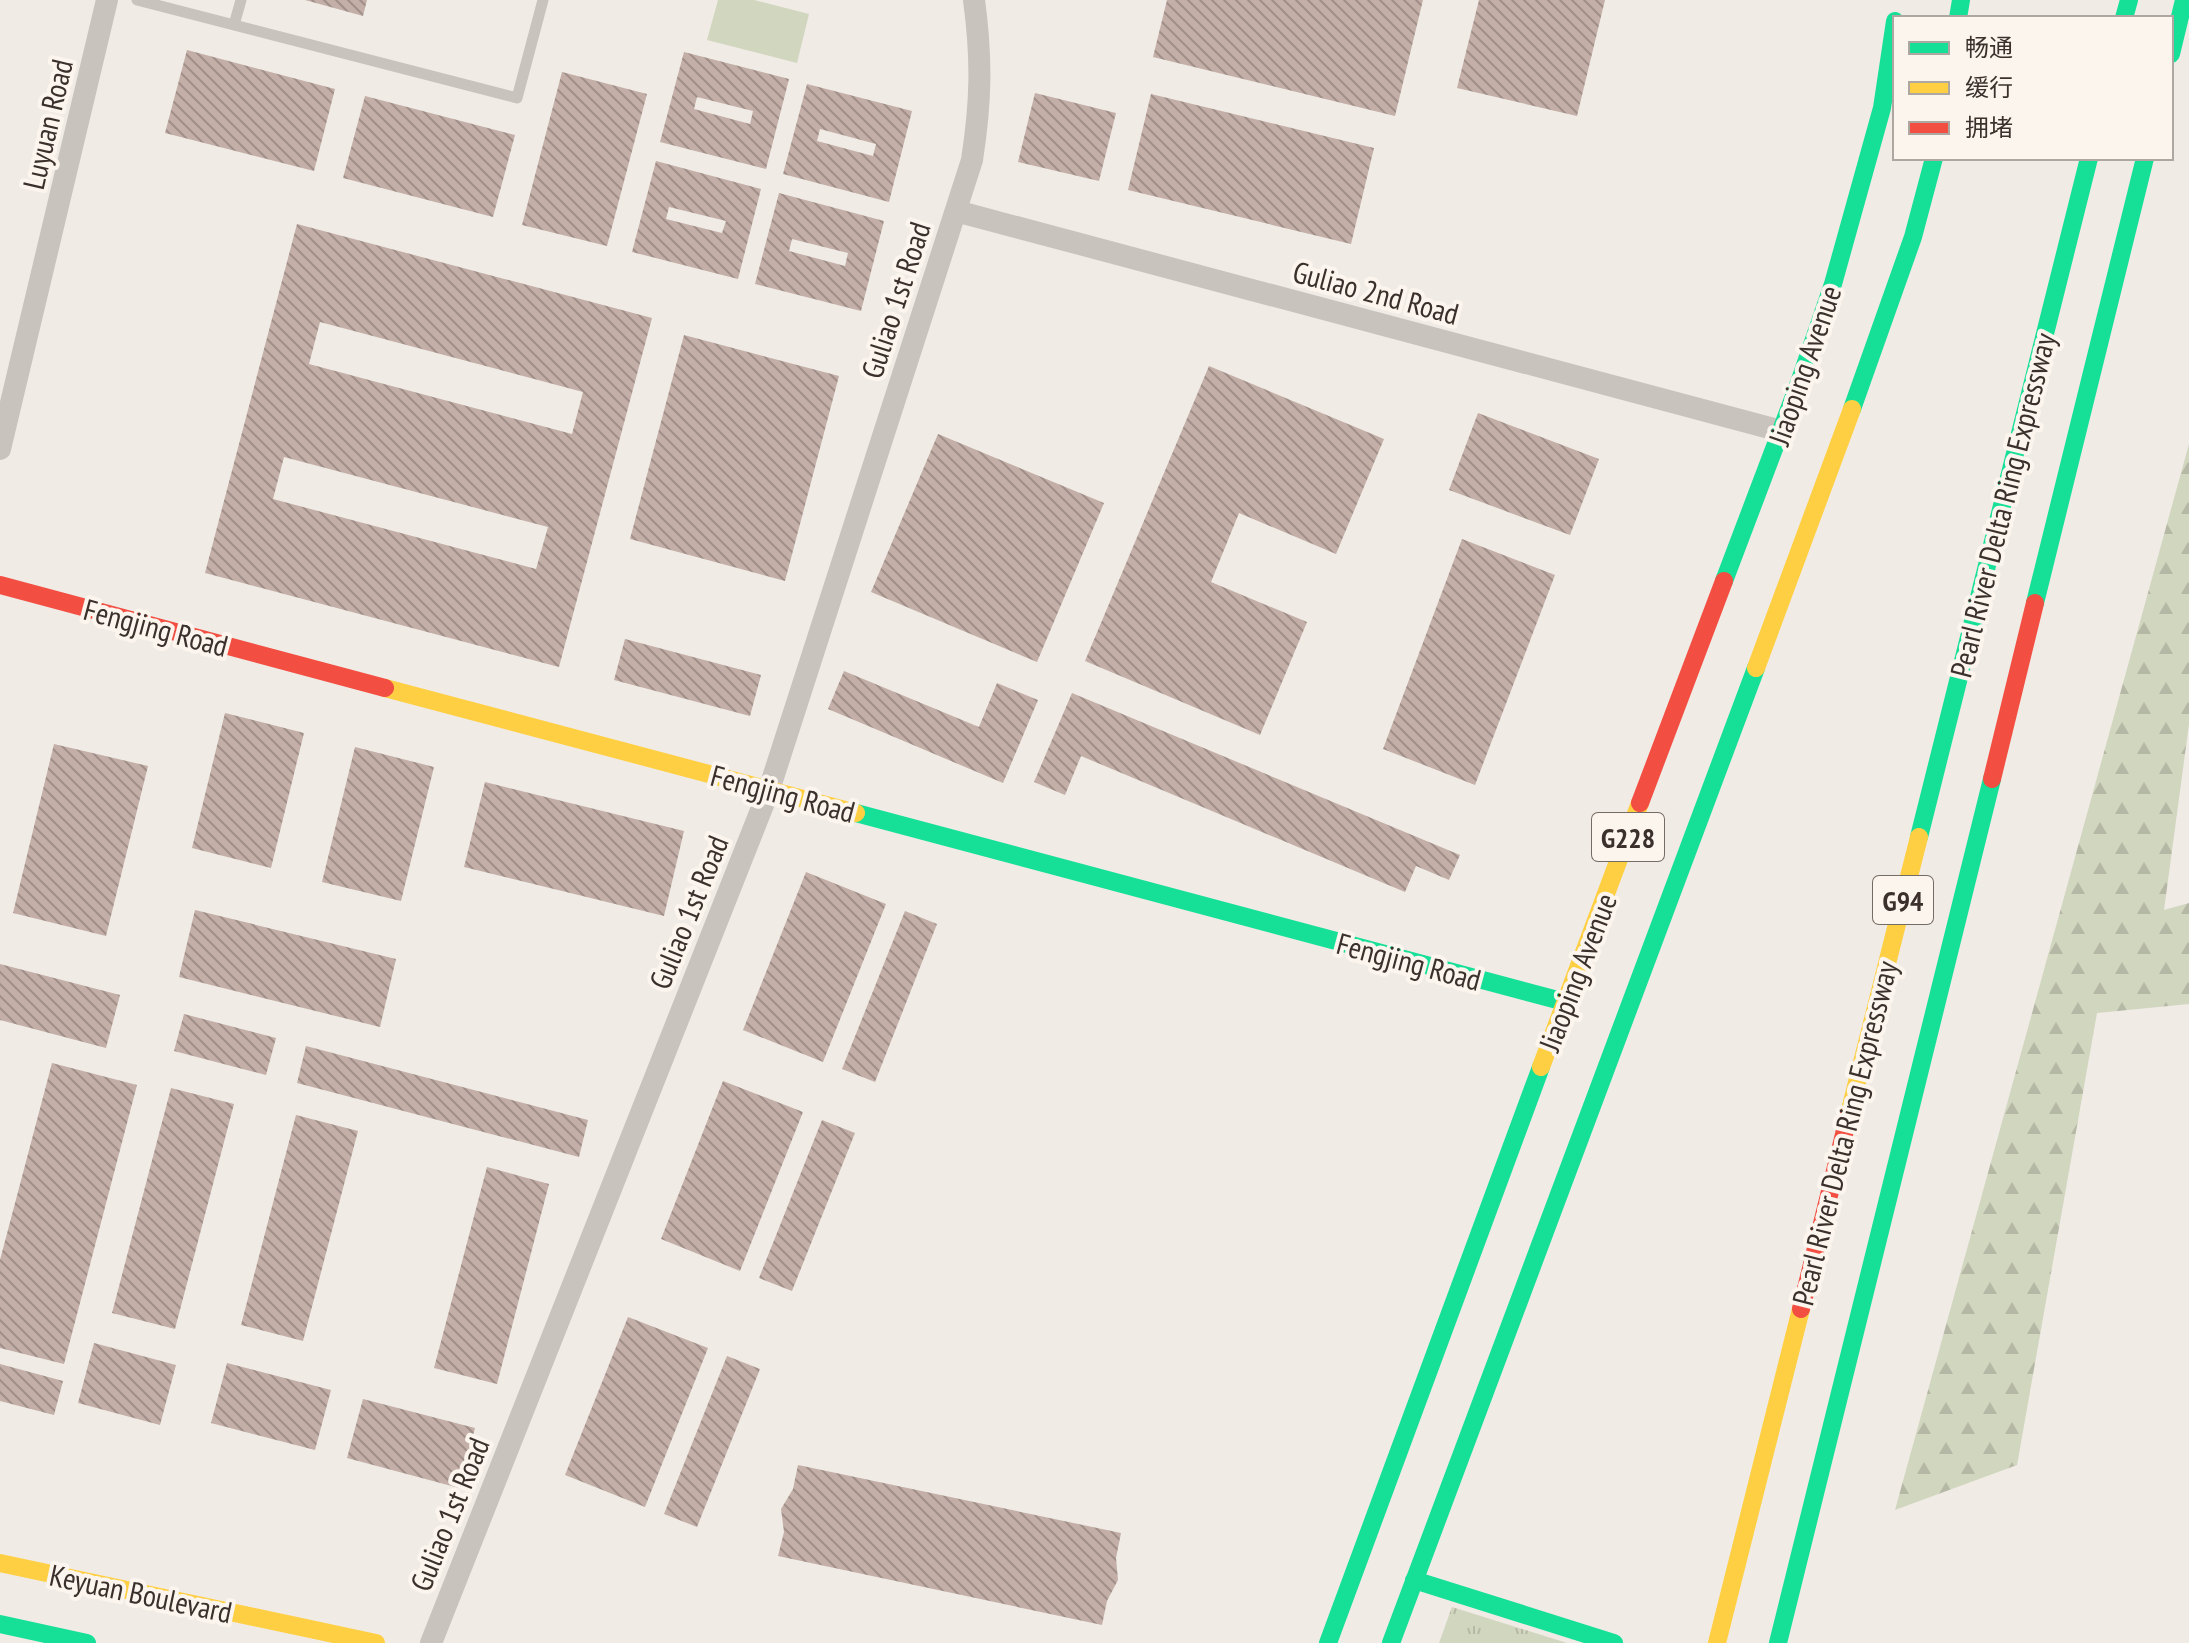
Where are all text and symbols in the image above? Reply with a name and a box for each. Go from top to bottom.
legend [1893,16,2173,160]
text: 畅通 [1965,32,2013,63]
street label: Luyuan Road [13,55,81,193]
text: 缓行 [1965,72,2013,103]
text: 拥堵 [1965,112,2013,143]
street label: Guliao 1st Road [851,217,939,383]
street label: Guliao 2nd Road [1289,251,1463,333]
street label: Jiaoping Avenue [1758,280,1849,451]
street label: Pearl River Delta Ring Expressway [1940,328,2064,681]
street label: Fengjing Road [80,589,232,665]
street label: Fengjing Road [707,755,859,831]
road number: G228 [1592,813,1664,861]
street label: Guliao 1st Road [640,830,736,994]
road number: G94 [1873,876,1933,924]
street label: Jiaoping Avenue [1529,888,1625,1057]
street label: Fengjing Road [1333,923,1485,999]
street label: Pearl River Delta Ring Expressway [1782,956,1906,1309]
street label: Guliao 1st Road [401,1432,497,1596]
street label: Keyuan Boulevard [46,1555,236,1631]

